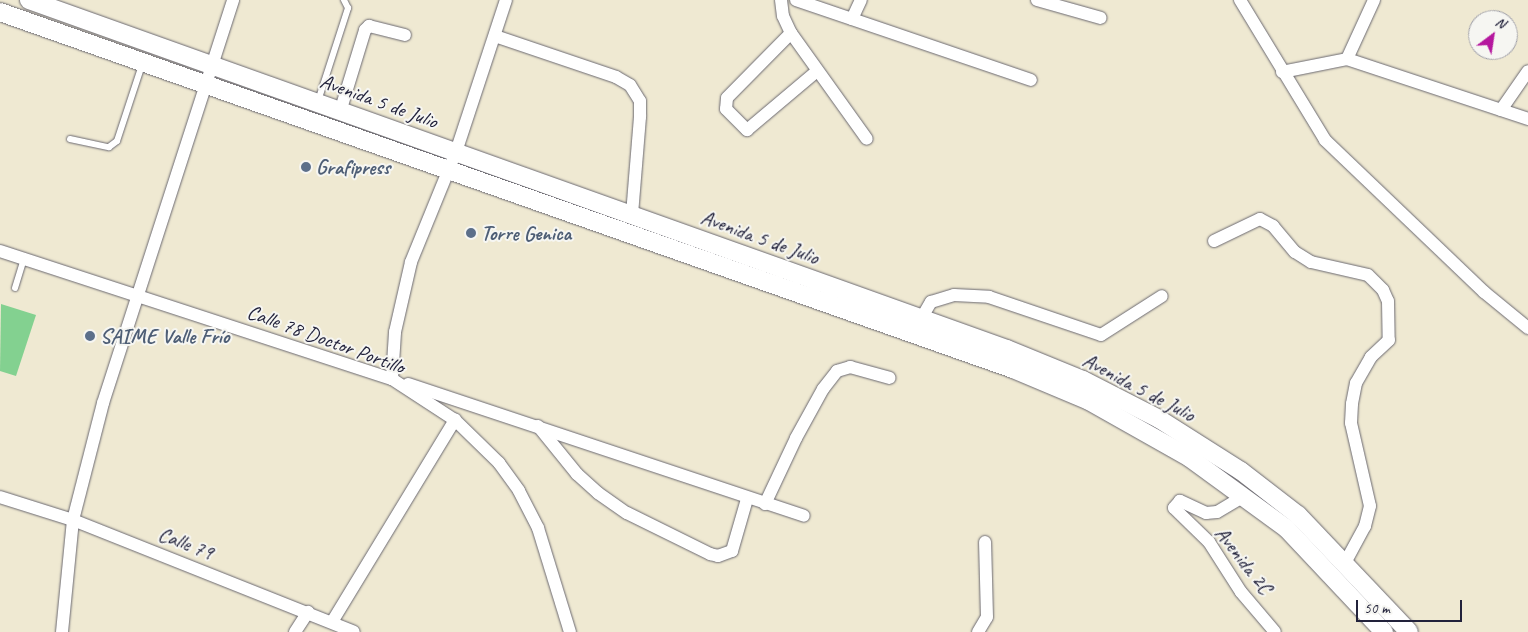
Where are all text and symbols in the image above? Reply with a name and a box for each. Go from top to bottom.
north arrow [1468,10,1518,60]
text: N [1492,13,1509,32]
street label: Avenida 5 de Julio [317,68,441,134]
place label: Grafipress [316,154,390,180]
marker: Grafipress [300,161,312,173]
street label: Avenida 5 de Julio [698,204,822,270]
place label: Torre Genica [481,220,571,246]
marker: Torre Genica [465,227,477,239]
street label: Calle 78 Doctor Portillo [244,299,408,379]
place label: SAIME Valle Frío [100,323,228,349]
marker: SAIME Valle Frío [84,330,96,342]
street label: Avenida 5 de Julio [1079,347,1199,427]
street label: Calle 79 [155,521,217,565]
street label: Avenida 2C [1210,521,1278,599]
scale bar [1358,590,1464,622]
text: 50 m [1364,599,1390,618]

